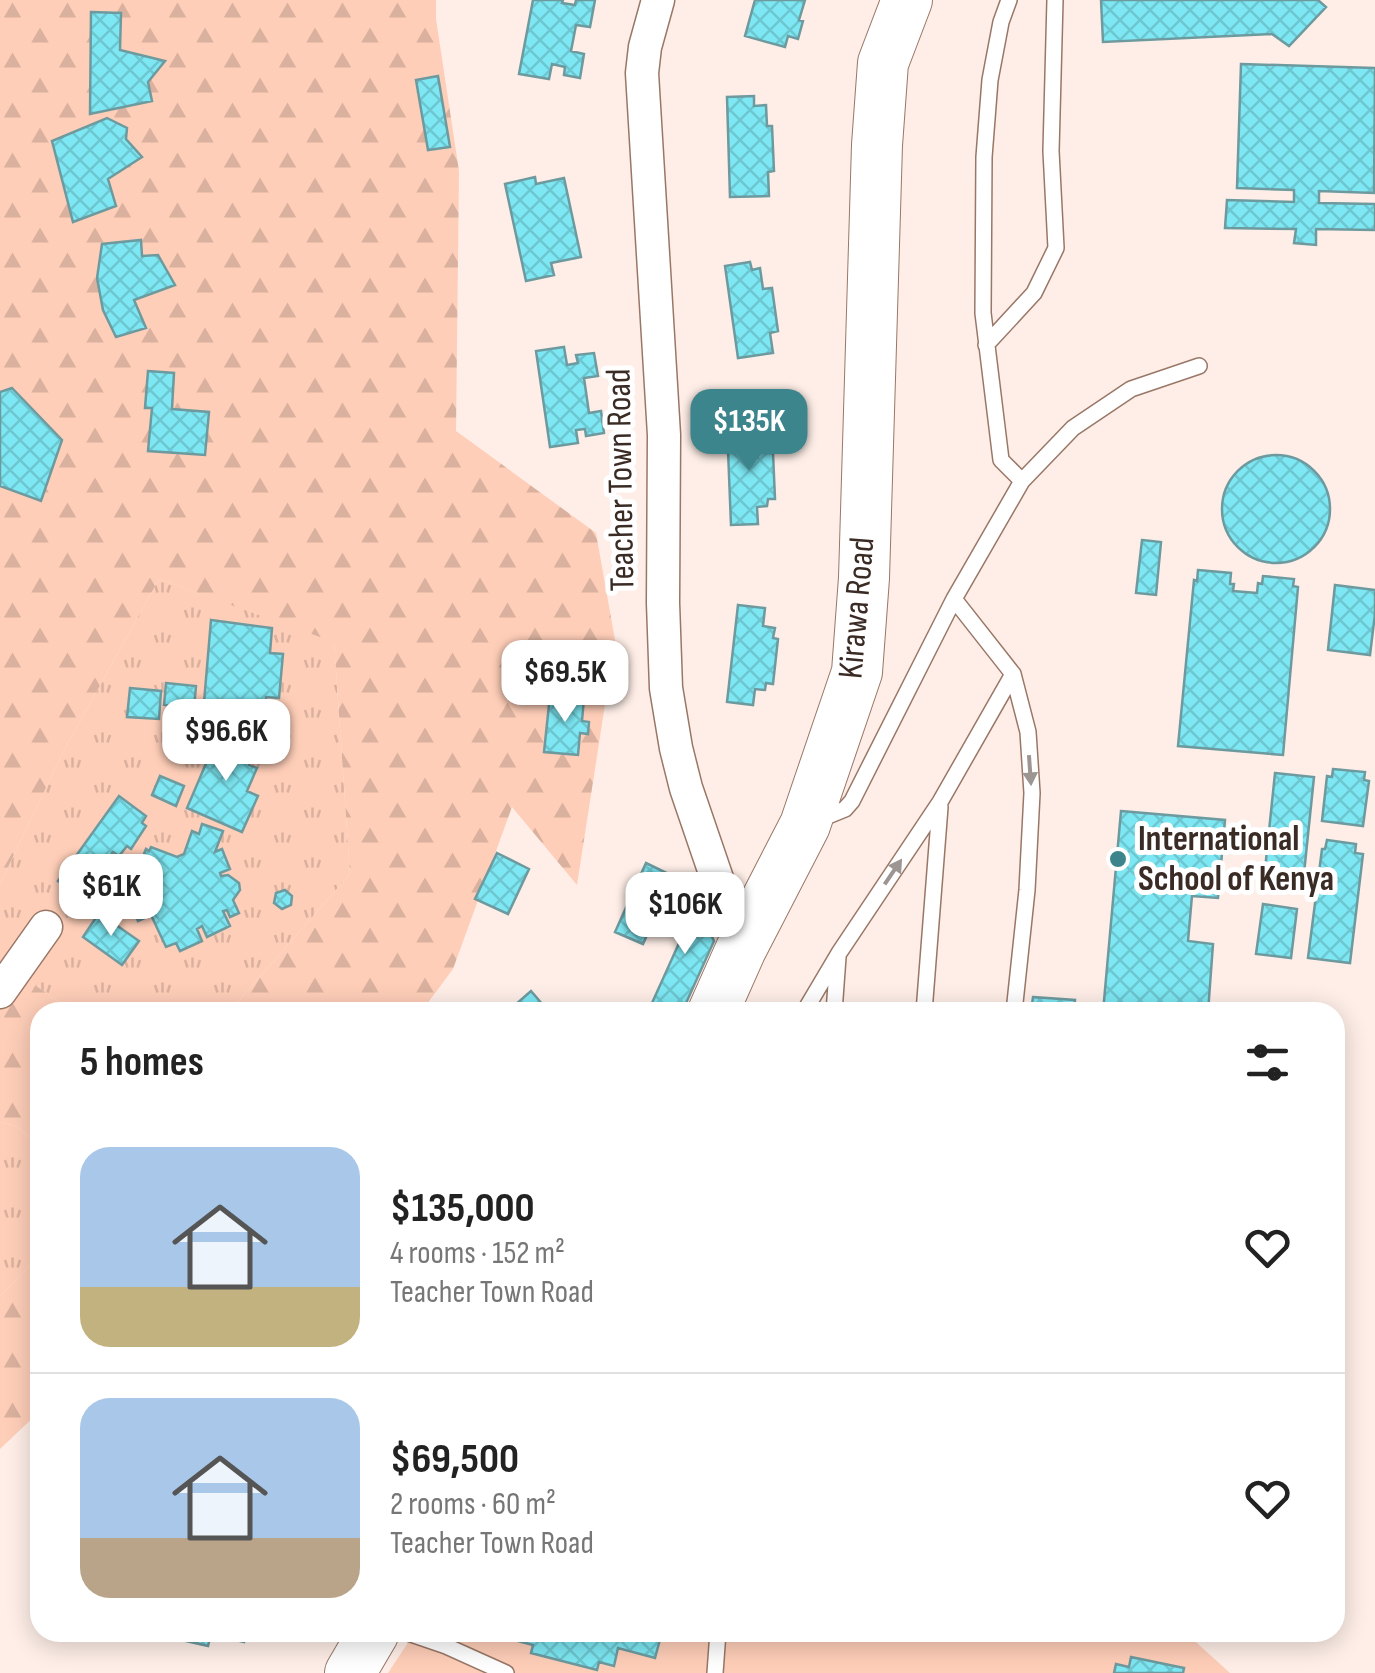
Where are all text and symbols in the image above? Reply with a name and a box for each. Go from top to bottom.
street label: Teacher Town Road [598,368,644,592]
pin: $135K [679,389,819,474]
text: $135K [712,402,786,441]
street label: Kirawa Road [829,536,885,680]
pin: $69.5K [484,640,646,725]
text: $69.5K [523,653,607,692]
pin: $96.6K [145,699,307,784]
text: $96.6K [184,712,268,751]
one-way arrow [1023,754,1039,786]
place label: International School of Kenya [1138,818,1334,901]
marker: International School of Kenya [1107,848,1129,870]
pin: $61K [52,854,170,939]
one-way arrow [883,858,902,886]
text: $61K [81,867,141,906]
pin: $106K [615,872,755,957]
text: $106K [648,885,723,924]
icon: filters [1240,1035,1295,1090]
text: 5 homes [80,1037,204,1088]
text: $135,000 [390,1183,535,1234]
icon: home [160,1187,280,1307]
icon: heart [1240,1220,1295,1275]
text: 4 rooms · 152 m² [390,1234,565,1273]
text: Teacher Town Road [390,1273,594,1312]
text: $69,500 [390,1434,519,1485]
icon: home [160,1438,280,1558]
icon: heart [1240,1471,1295,1526]
text: 2 rooms · 60 m² [390,1485,556,1524]
text: Teacher Town Road [390,1524,594,1563]

